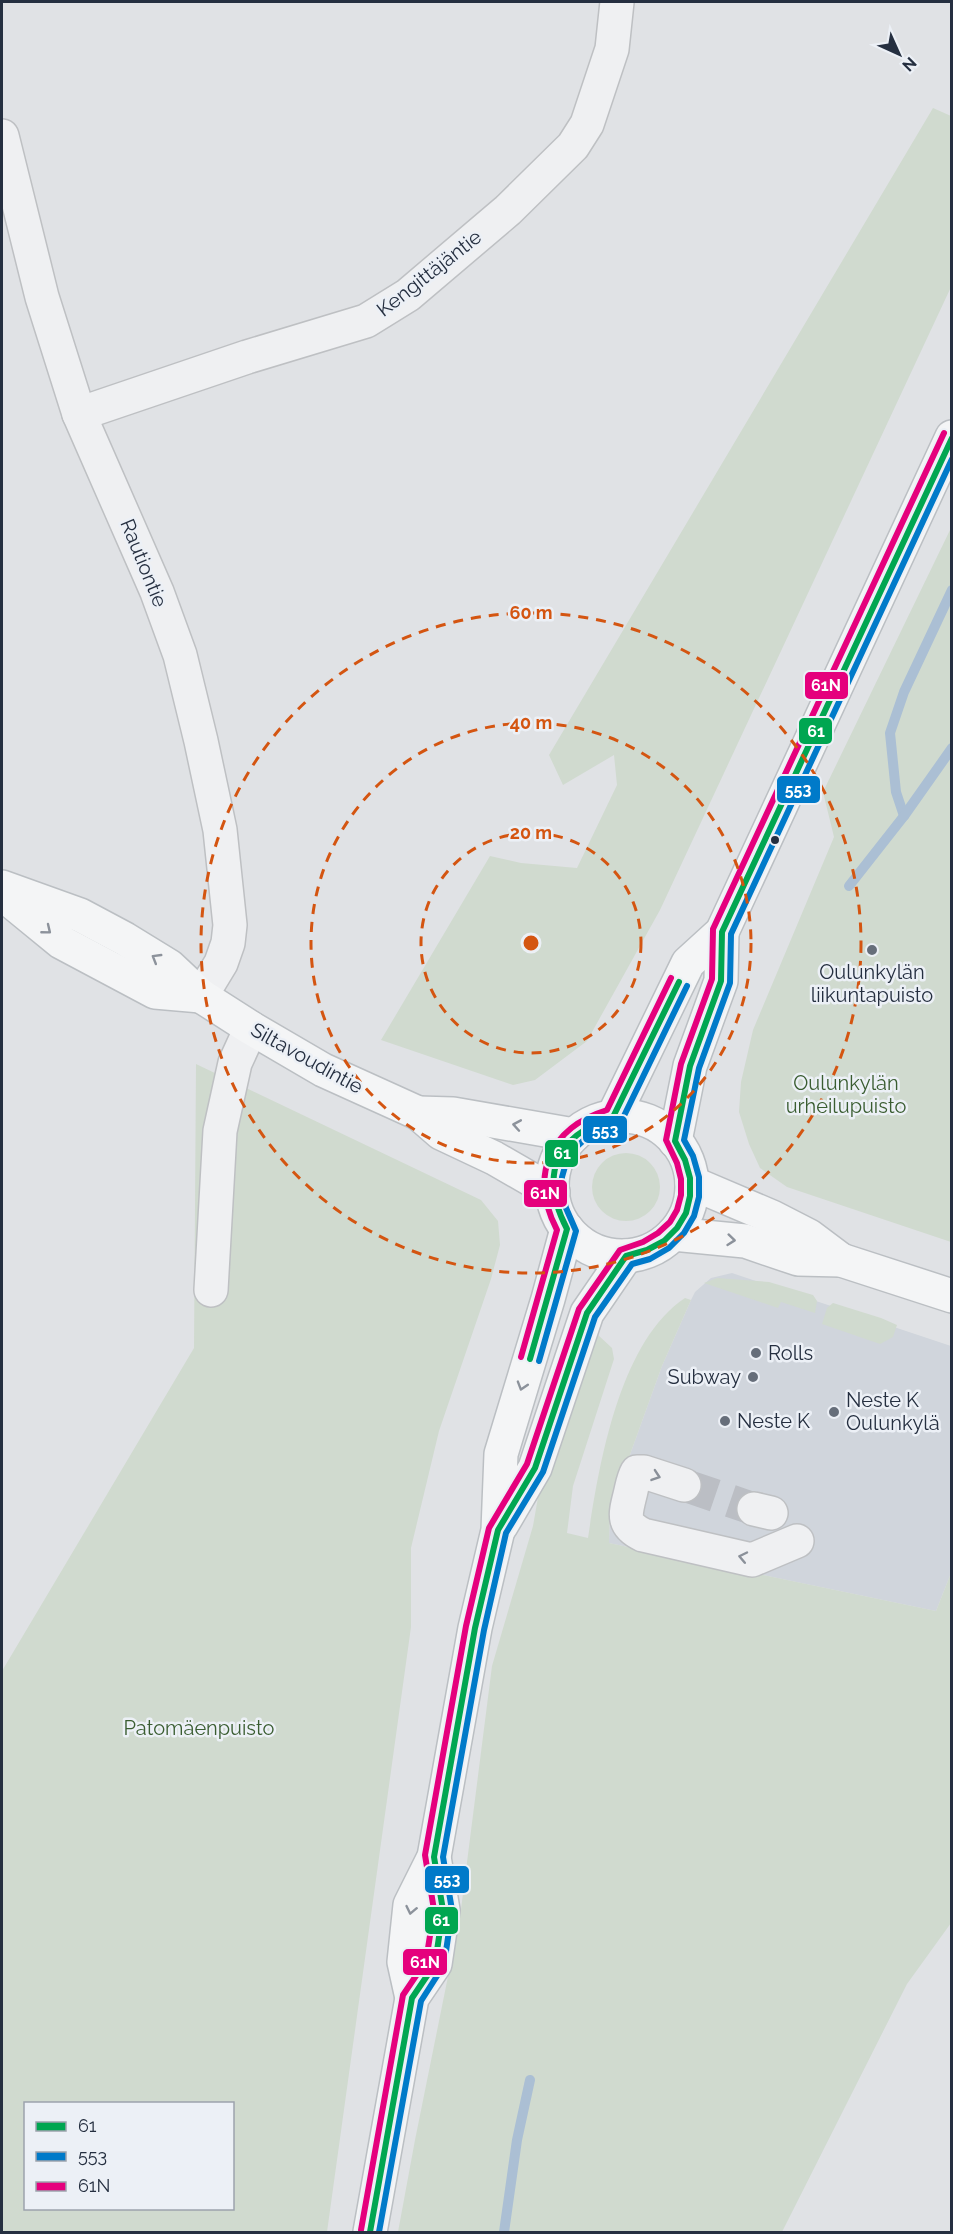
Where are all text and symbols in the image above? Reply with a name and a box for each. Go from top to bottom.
north arrow [869,24,929,84]
text: N [898,53,920,75]
street label: Kengittäjäntie [372,224,486,321]
street label: Rautiontie [115,515,173,611]
text: 60 m [509,602,553,623]
line badge: 61N [804,671,849,700]
text: 61N [811,676,841,695]
text: 40 m [510,712,552,733]
line badge: 61 [798,717,833,745]
text: 61 [807,722,825,741]
line badge: 553 [776,775,821,804]
text: 553 [785,780,811,799]
text: 20 m [510,822,552,843]
unlabelled marker [769,834,781,846]
one-way arrow [40,923,51,934]
centre of rings [521,933,541,953]
marker: Oulunkylän liikuntapuisto [865,943,879,957]
one-way arrow [152,954,162,965]
place label: Oulunkylän liikuntapuisto [811,960,933,1007]
street label: Siltavoudintie [247,1017,367,1099]
park label: Oulunkylän urheilupuisto [786,1071,906,1118]
line badge: 553 [582,1115,628,1144]
one-way arrow [512,1119,522,1132]
text: 553 [592,1121,618,1140]
line badge: 61 [544,1139,579,1168]
text: 61 [553,1144,571,1163]
line badge: 61N [523,1179,568,1208]
text: 61N [530,1184,560,1203]
one-way arrow [726,1233,735,1246]
place label: Rolls [768,1341,813,1365]
marker: Rolls [749,1346,763,1360]
place label: Subway [668,1365,741,1389]
marker: Subway [746,1370,760,1384]
one-way arrow [517,1380,529,1391]
place label: Neste K Oulunkylä [846,1388,940,1435]
marker: Neste K Oulunkylä [827,1405,841,1419]
place label: Neste K [737,1409,810,1433]
marker: Neste K [718,1414,732,1428]
one-way arrow [650,1468,661,1481]
one-way arrow [738,1551,748,1564]
park label: Patomäenpuisto [124,1716,275,1740]
line badge: 553 [424,1865,470,1894]
text: 553 [434,1870,460,1889]
one-way arrow [405,1905,418,1915]
line badge: 61 [424,1906,459,1935]
text: 61 [432,1911,450,1930]
line badge: 61N [402,1948,448,1976]
text: 61N [410,1953,440,1972]
legend [24,2102,234,2210]
text: 61 [78,2115,97,2136]
text: 553 [78,2145,107,2166]
text: 61N [78,2175,110,2196]

